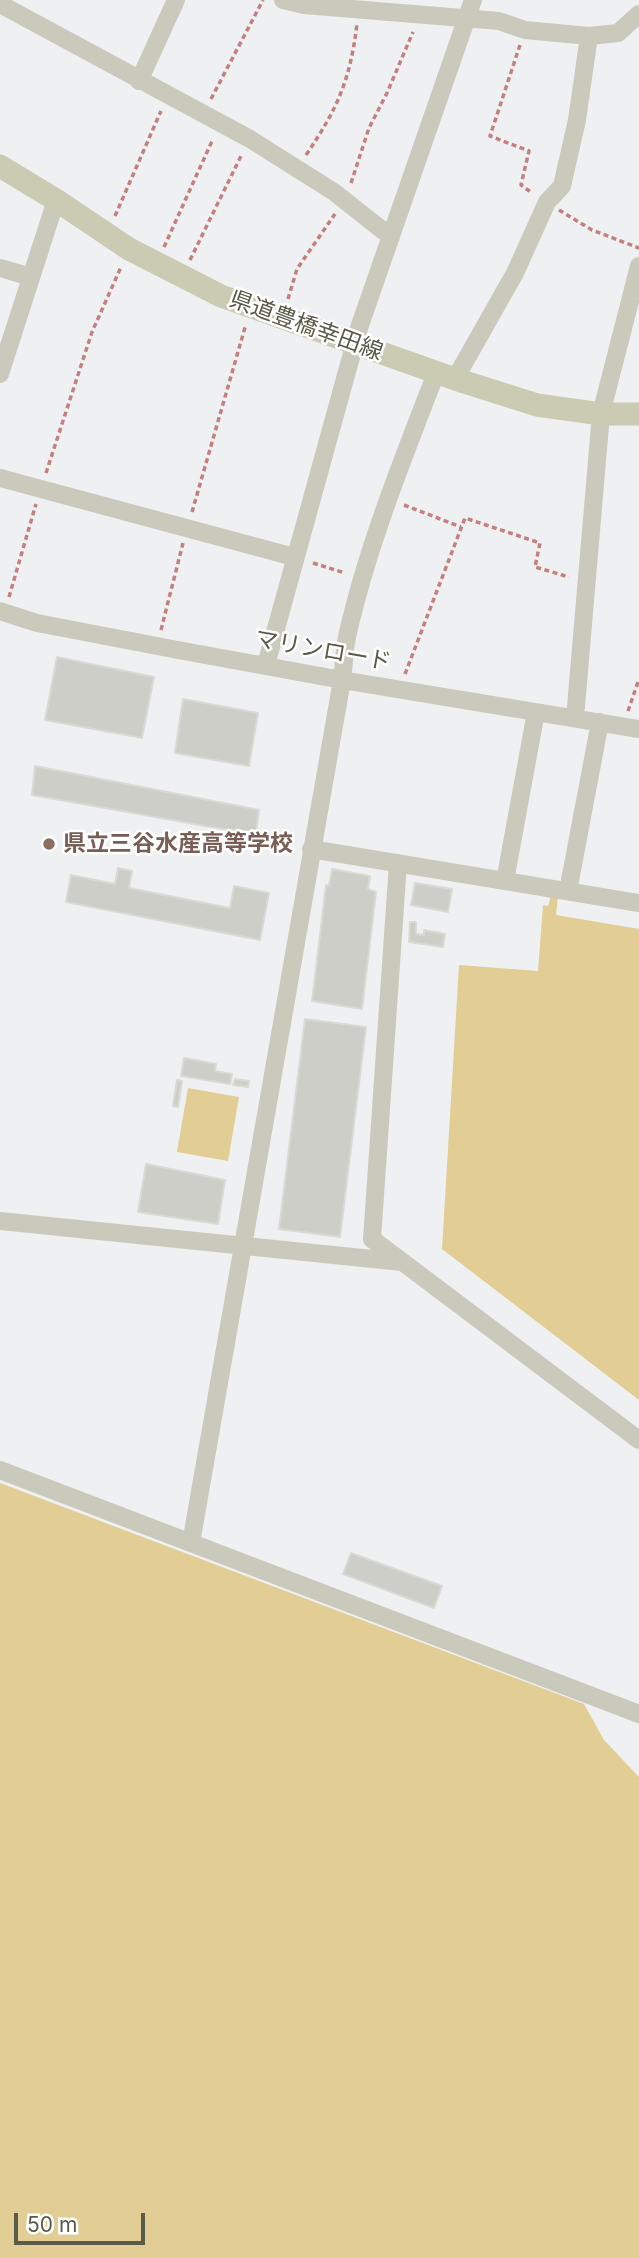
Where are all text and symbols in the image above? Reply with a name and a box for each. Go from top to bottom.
street label: 県道豊橋幸田線 [226,285,386,367]
street label: マリンロード [253,625,393,677]
place label: 県立三谷水産高等学校 [63,830,293,858]
marker: 県立三谷水産高等学校 [41,836,57,852]
scale bar [18,2198,149,2242]
text: 50 m [27,2212,77,2237]

